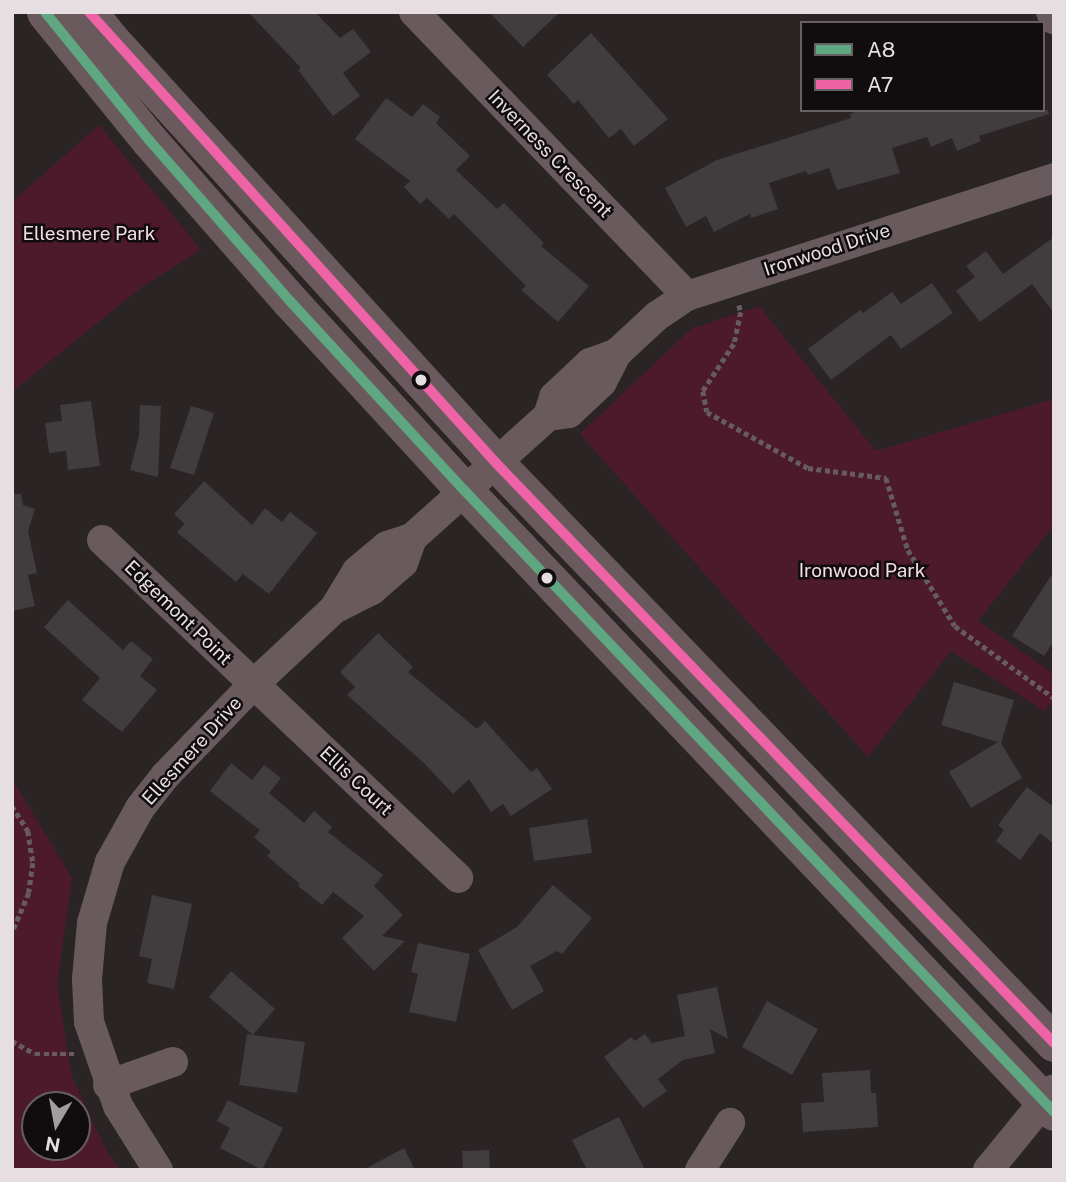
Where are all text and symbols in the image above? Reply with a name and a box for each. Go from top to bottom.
legend [800,21,1045,112]
text: A8 [867,37,895,62]
text: A7 [867,72,893,97]
street label: Inverness Crescent [483,85,617,223]
street label: Ironwood Drive [761,219,893,281]
park label: Ellesmere Park [23,223,155,245]
unlabelled marker [414,373,428,387]
street label: Edgemont Point [120,556,236,670]
park label: Ironwood Park [799,560,925,582]
unlabelled marker [540,571,554,585]
street label: Ellesmere Drive [137,692,247,810]
street label: Ellis Court [315,742,397,820]
north arrow [21,1091,91,1161]
text: N [43,1133,62,1157]

